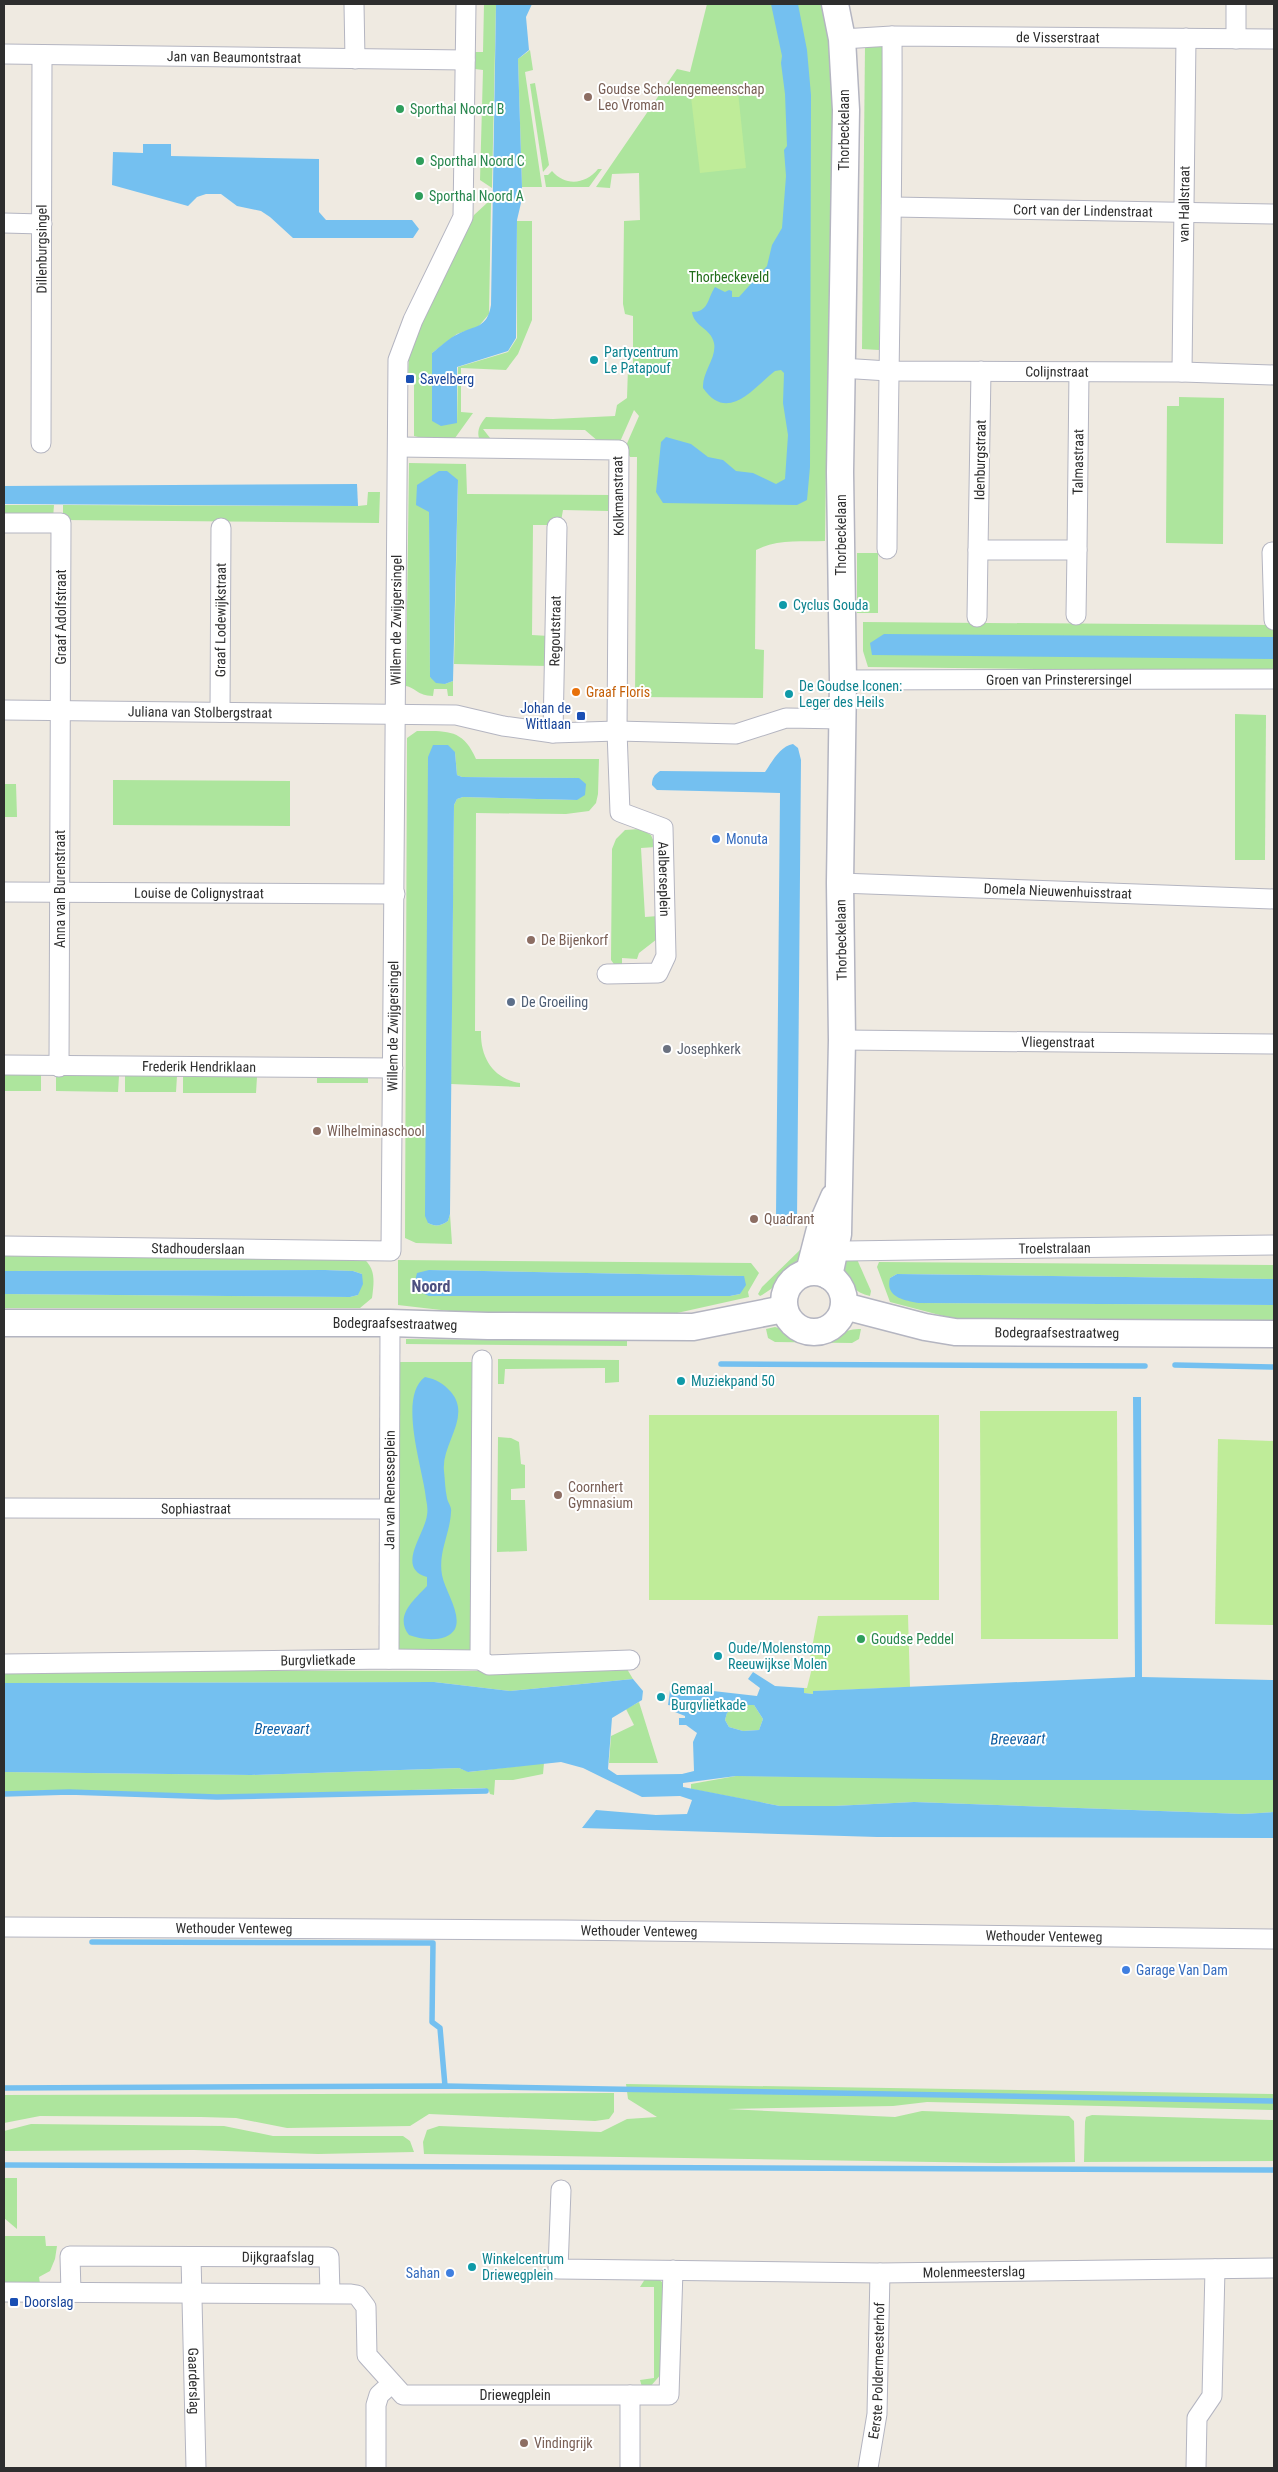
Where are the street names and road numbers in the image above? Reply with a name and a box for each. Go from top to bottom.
street label: de Visserstraat [1016,29,1100,46]
street label: Jan van Beaumontstraat [167,48,301,66]
street label: Thorbeckelaan [836,89,852,171]
street label: van Hallstraat [1176,166,1192,242]
street label: Cort van der Lindenstraat [1013,201,1153,220]
street label: Dillenburgsingel [33,205,50,293]
street label: Colijnstraat [1025,363,1089,380]
street label: Idenburgstraat [971,420,989,500]
street label: Talmastraat [1070,429,1086,495]
street label: Kolkmanstraat [609,456,627,536]
street label: Thorbeckelaan [833,494,849,576]
street label: Willem de Zwijgersingel [387,555,404,686]
street label: Graaf Lodewijkstraat [212,563,229,677]
street label: Graaf Adolfstraat [53,569,69,665]
street label: Regoutstraat [546,595,564,667]
street label: Groen van Prinsterersingel [986,671,1132,688]
street label: Juliana van Stolbergstraat [128,703,272,721]
street label: Anna van Burenstraat [52,830,68,948]
street label: Aalberseplein [655,841,673,917]
street label: Domela Nieuwenhuisstraat [983,880,1132,902]
street label: Louise de Colignystraat [134,885,264,901]
street label: Thorbeckelaan [832,899,850,981]
street label: Willem de Zwijgersingel [384,961,401,1092]
street label: Vliegenstraat [1021,1034,1095,1050]
street label: Frederik Hendriklaan [142,1058,256,1075]
street label: Stadhouderslaan [151,1240,245,1257]
street label: Troelstralaan [1018,1240,1091,1257]
street label: Bodegraafsestraatweg [333,1315,458,1333]
street label: Bodegraafsestraatweg [995,1324,1119,1341]
street label: Jan van Renesseplein [381,1430,398,1550]
street label: Sophiastraat [161,1500,231,1517]
street label: Burgvlietkade [280,1651,356,1668]
street label: Wethouder Venteweg [175,1920,293,1937]
street label: Wethouder Venteweg [580,1922,698,1940]
street label: Wethouder Venteweg [985,1927,1103,1945]
street label: Dijkgraafslag [242,2249,314,2265]
street label: Molenmeesterslag [923,2263,1025,2280]
street label: Eerste Poldermeesterhof [865,2302,887,2440]
street label: Gaarderslag [185,2347,203,2415]
street label: Driewegplein [479,2387,551,2403]

